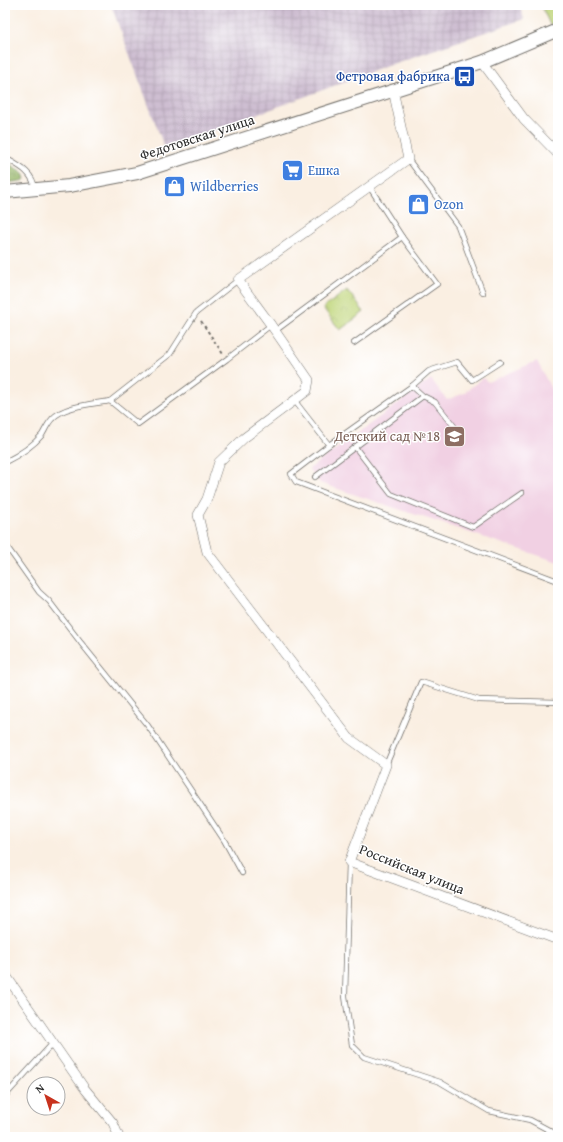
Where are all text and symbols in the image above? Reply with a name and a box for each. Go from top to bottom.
bus stop icon: Фетровая фабрика [452,63,478,89]
place label: Фетровая фабрика [336,66,450,86]
street label: Федотовская улица [137,109,257,165]
supermarket icon: Ешка [279,157,305,183]
place label: Ешка [308,160,340,180]
shop icon: Wildberries [161,173,187,199]
place label: Wildberries [190,176,259,196]
shop icon: Ozon [405,191,431,217]
place label: Ozon [434,194,464,214]
school or university icon: Детский сад №18 [442,423,468,449]
place label: Детский сад №18 [333,426,440,446]
street label: Российская улица [356,839,468,899]
north arrow [26,1076,66,1116]
text: N [32,1079,48,1097]

